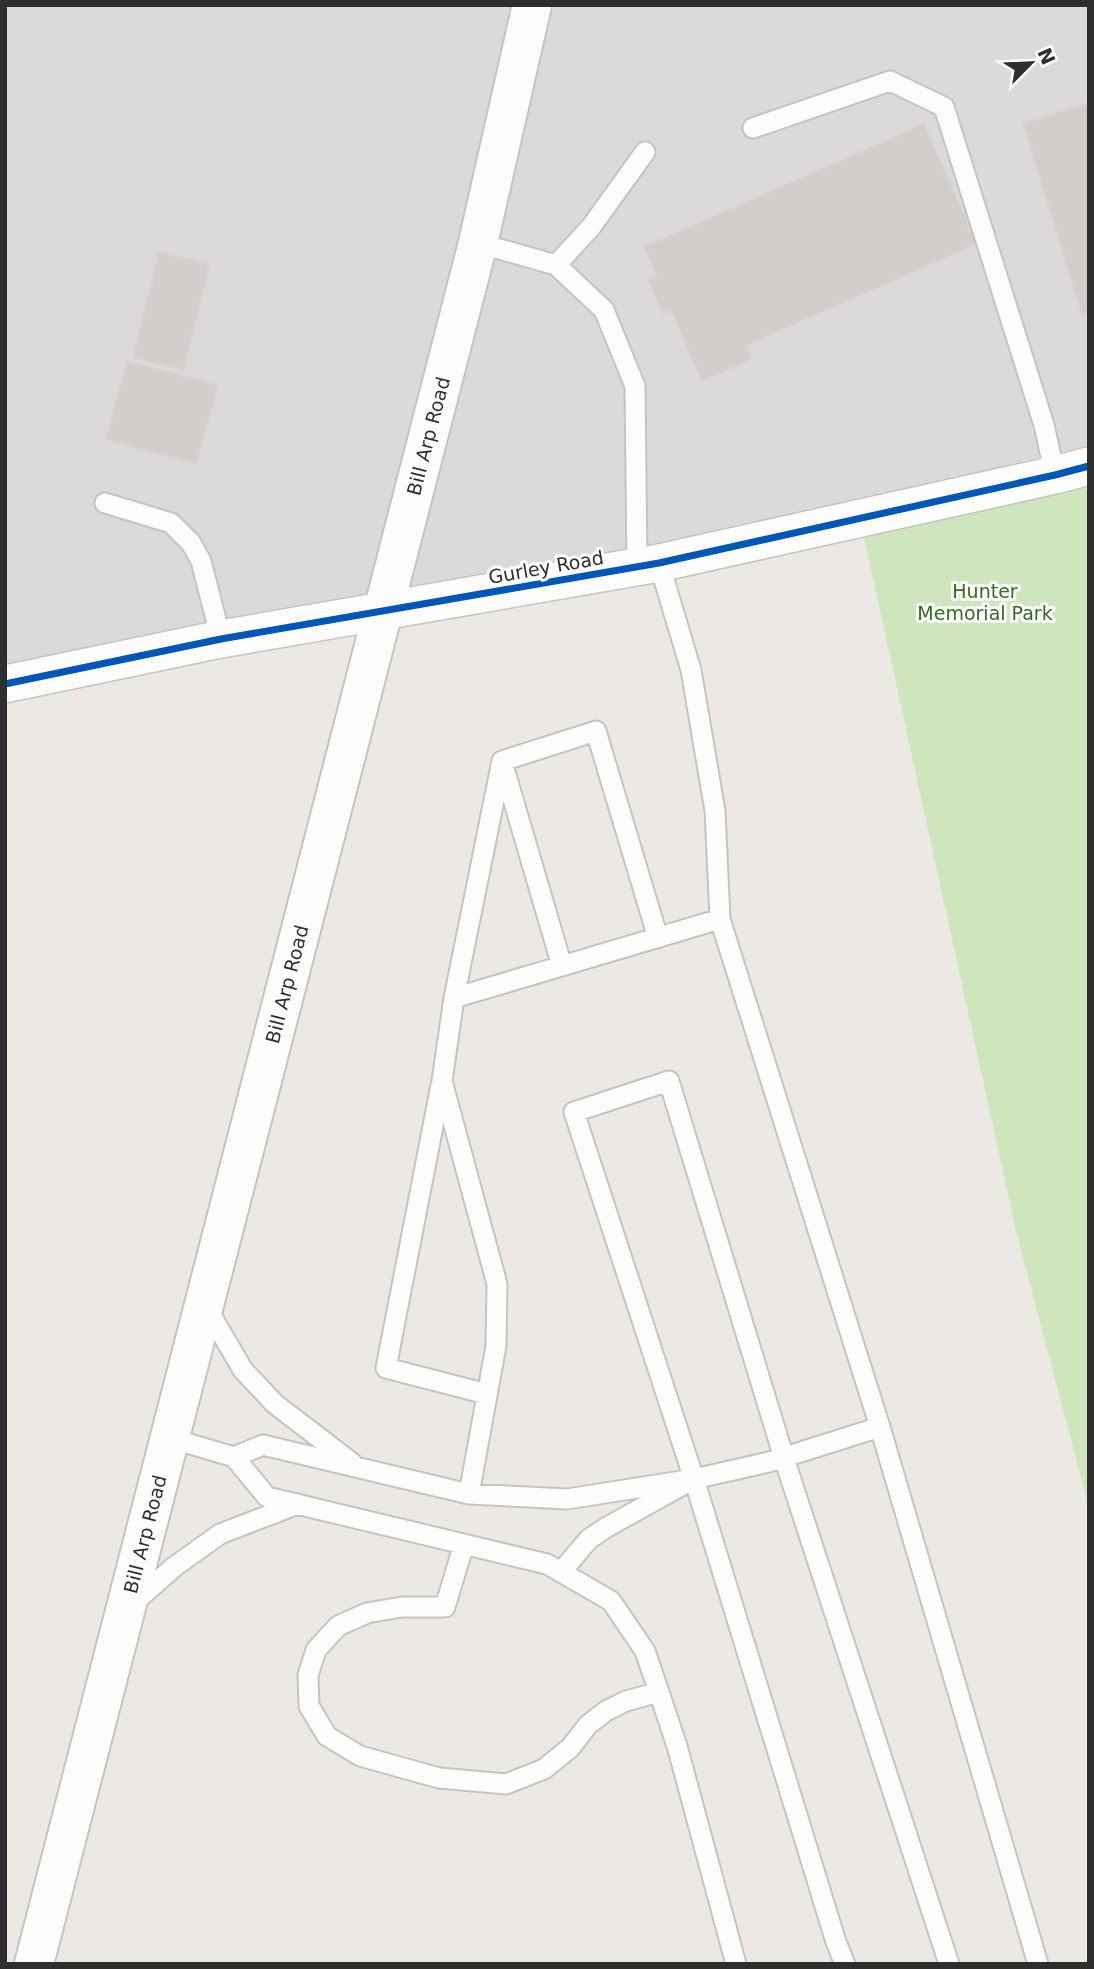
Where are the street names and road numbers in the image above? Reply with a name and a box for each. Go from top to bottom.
street label: Bill Arp Road [402,374,454,498]
street label: Gurley Road [487,546,605,588]
street label: Bill Arp Road [261,922,313,1046]
street label: Bill Arp Road [119,1472,171,1596]

